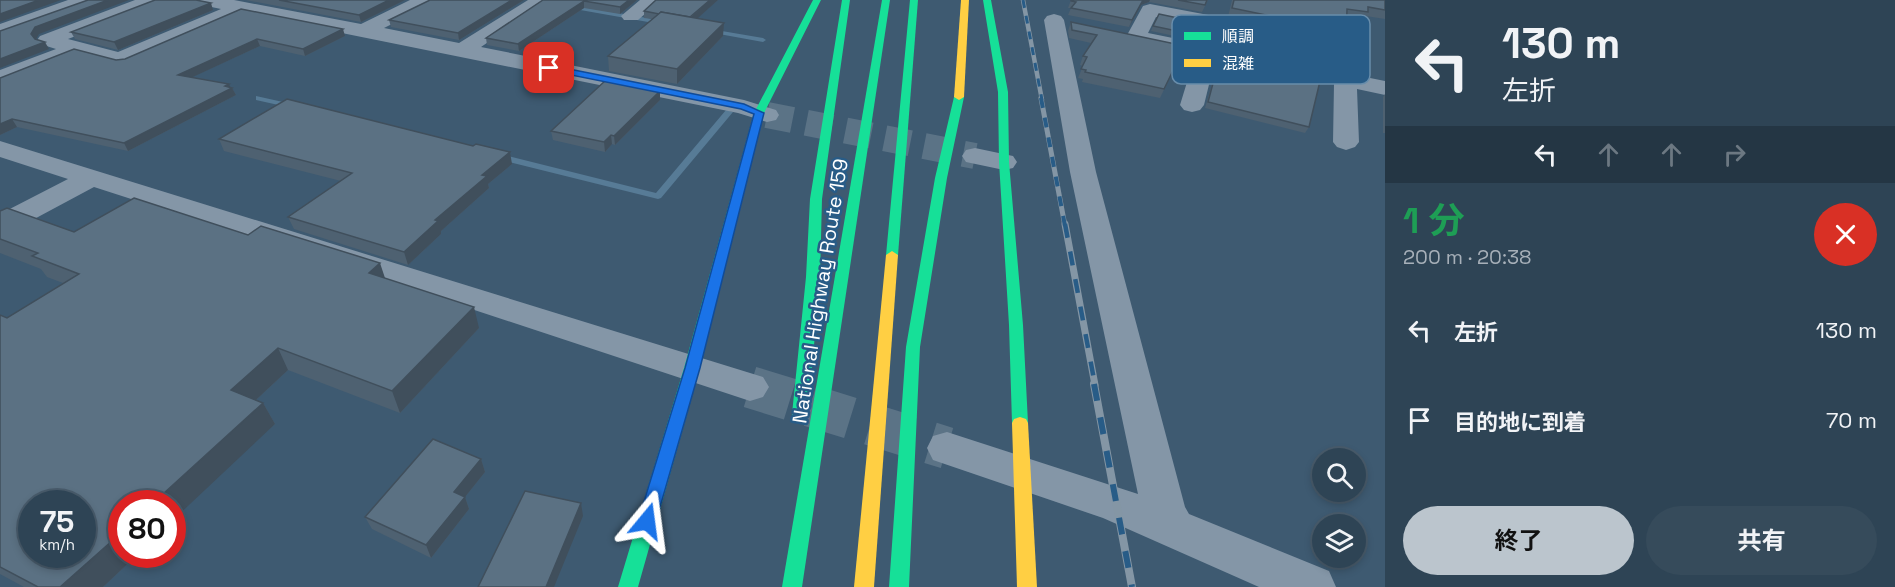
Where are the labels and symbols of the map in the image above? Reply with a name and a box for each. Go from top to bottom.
legend [1172,15,1370,84]
text: 順調 [1222,26,1254,47]
pin [523,42,574,93]
text: 混雑 [1222,53,1254,74]
street label: National Highway Route 159 [786,157,854,425]
position arrow [615,489,679,553]
speed limit sign: 80 [108,490,186,568]

